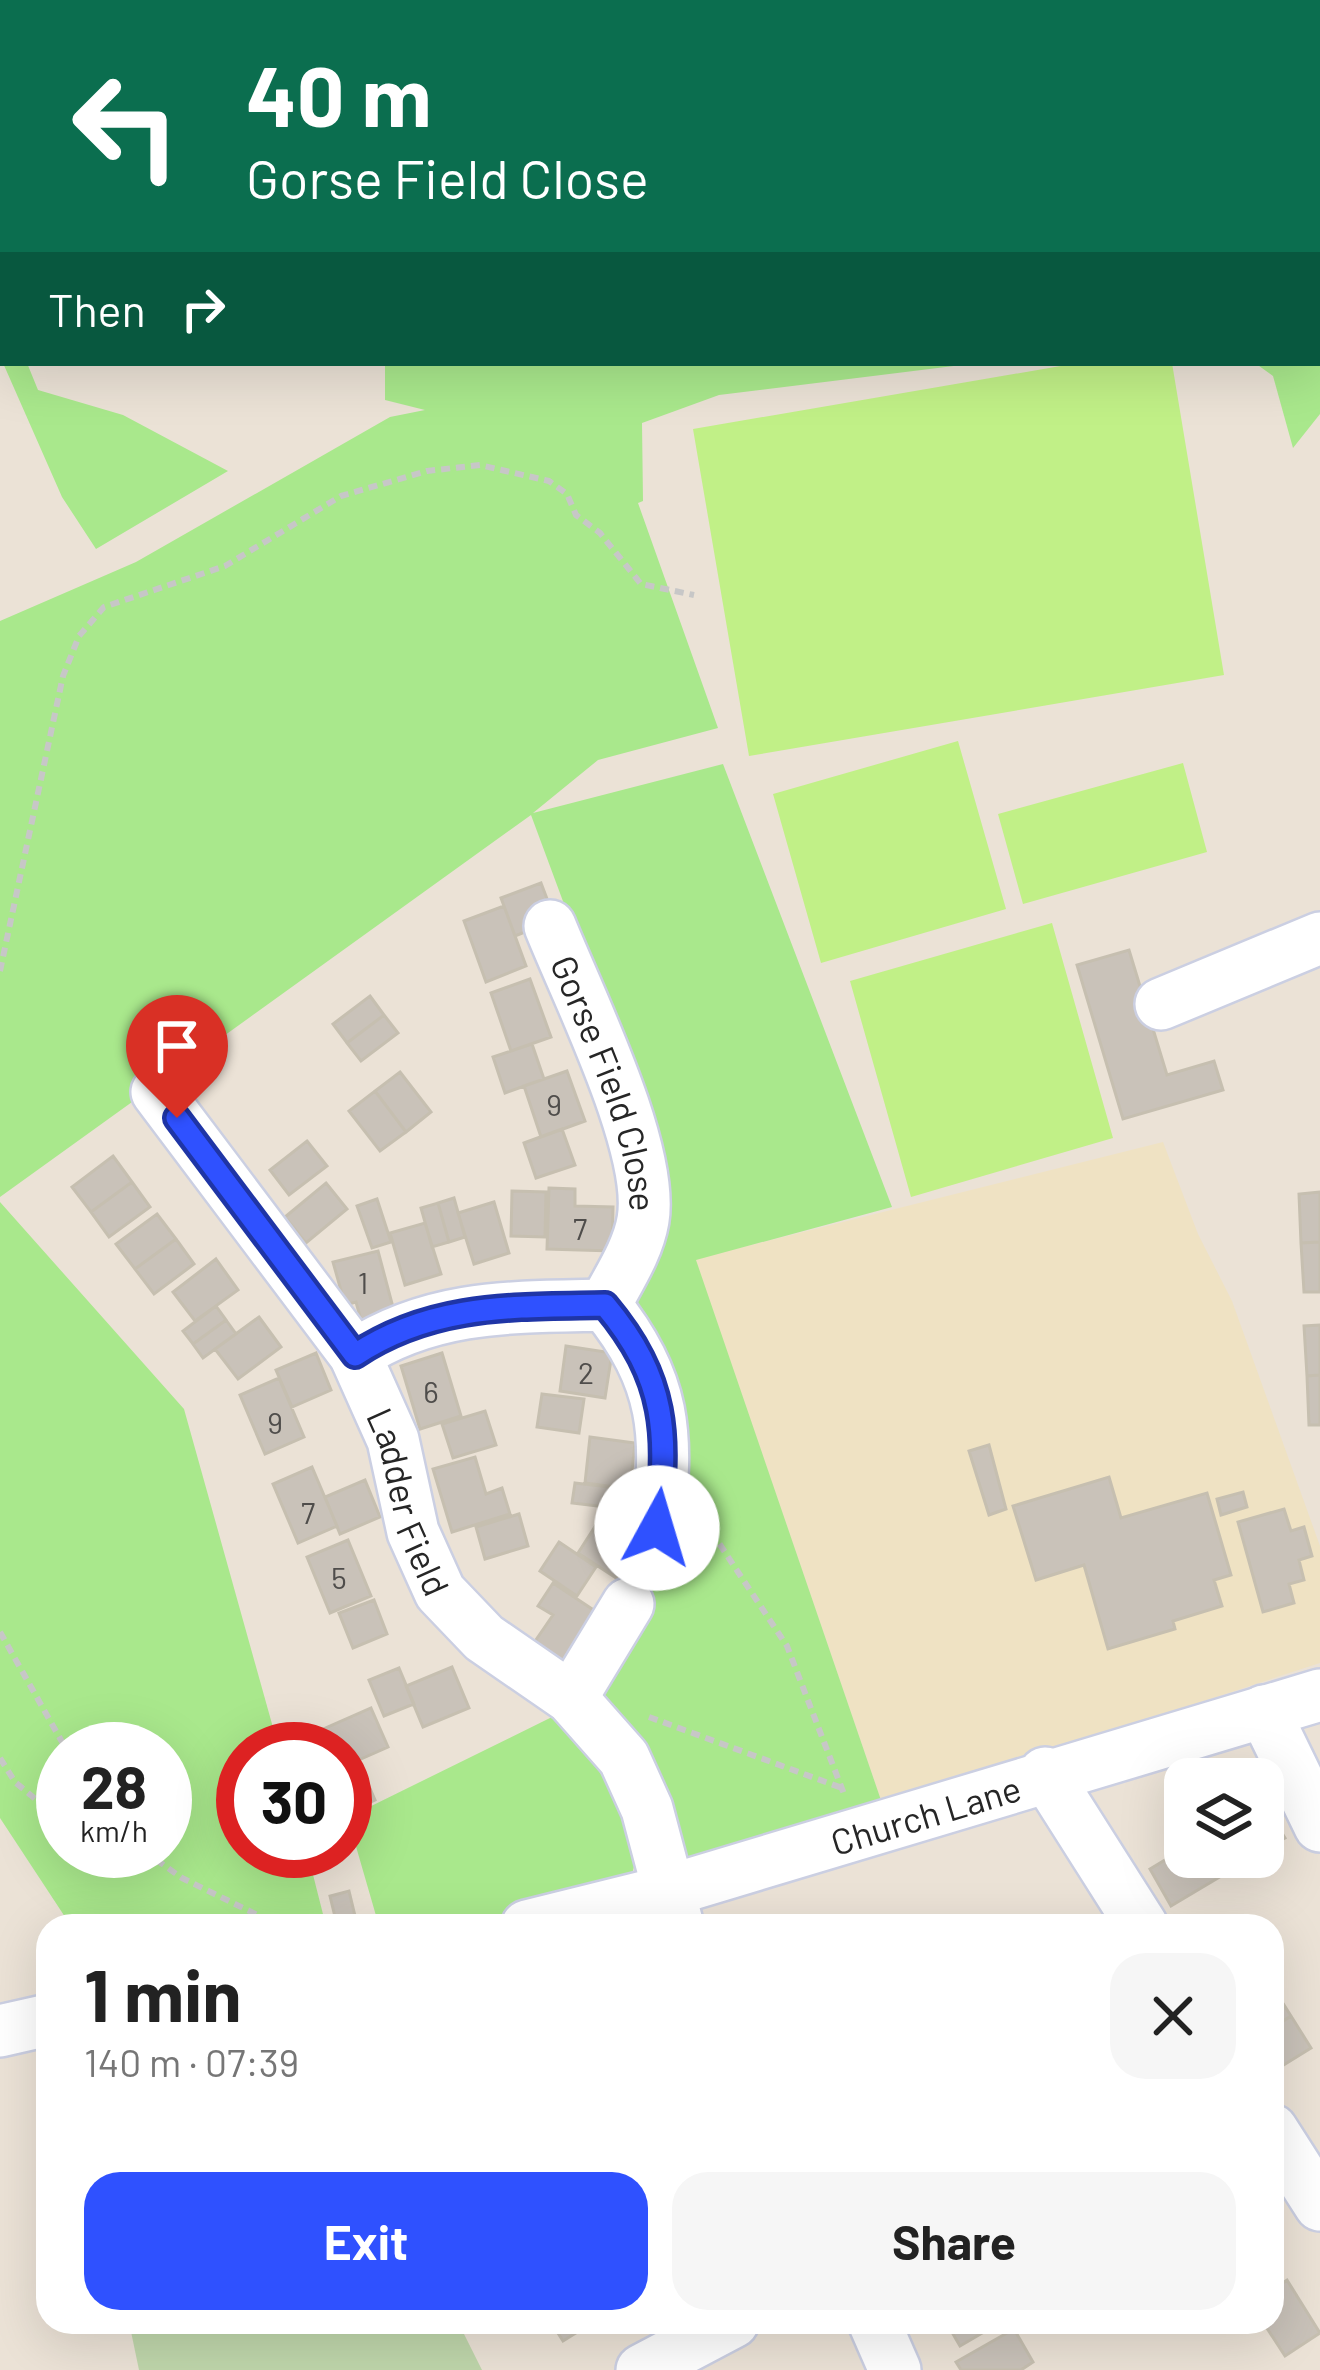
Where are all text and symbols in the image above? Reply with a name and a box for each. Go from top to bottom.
text: 40 m [246,43,432,144]
icon: left [48,48,204,204]
text: Gorse Field Close [246,145,649,210]
icon: right [170,276,236,342]
text: Then [48,282,146,336]
street label: Gorse Field Close [543,948,666,1212]
pin [126,995,228,1118]
icon: arrive [144,1013,210,1079]
house number: 9 [546,1086,562,1122]
house number: 7 [573,1210,587,1246]
house number: 1 [358,1264,368,1300]
house number: 2 [578,1354,594,1390]
house number: 6 [423,1373,439,1409]
street label: Ladder Field [360,1401,460,1602]
house number: 9 [267,1404,283,1440]
position arrow [594,1465,720,1591]
house number: 7 [301,1494,315,1530]
house number: 5 [331,1559,347,1595]
speed limit sign: 30 [216,1722,372,1878]
text: 28 [81,1749,147,1821]
map controls [1164,1758,1284,1878]
button: layers [1164,1758,1284,1878]
street label: Church Lane [825,1765,1025,1862]
text: km/h [80,1812,148,1848]
text: 1 min [84,1950,242,2036]
button: close [1110,1953,1236,2079]
text: 140 m · 07:39 [84,2038,299,2085]
button: Exit [84,2172,648,2310]
button: Share [672,2172,1236,2310]

